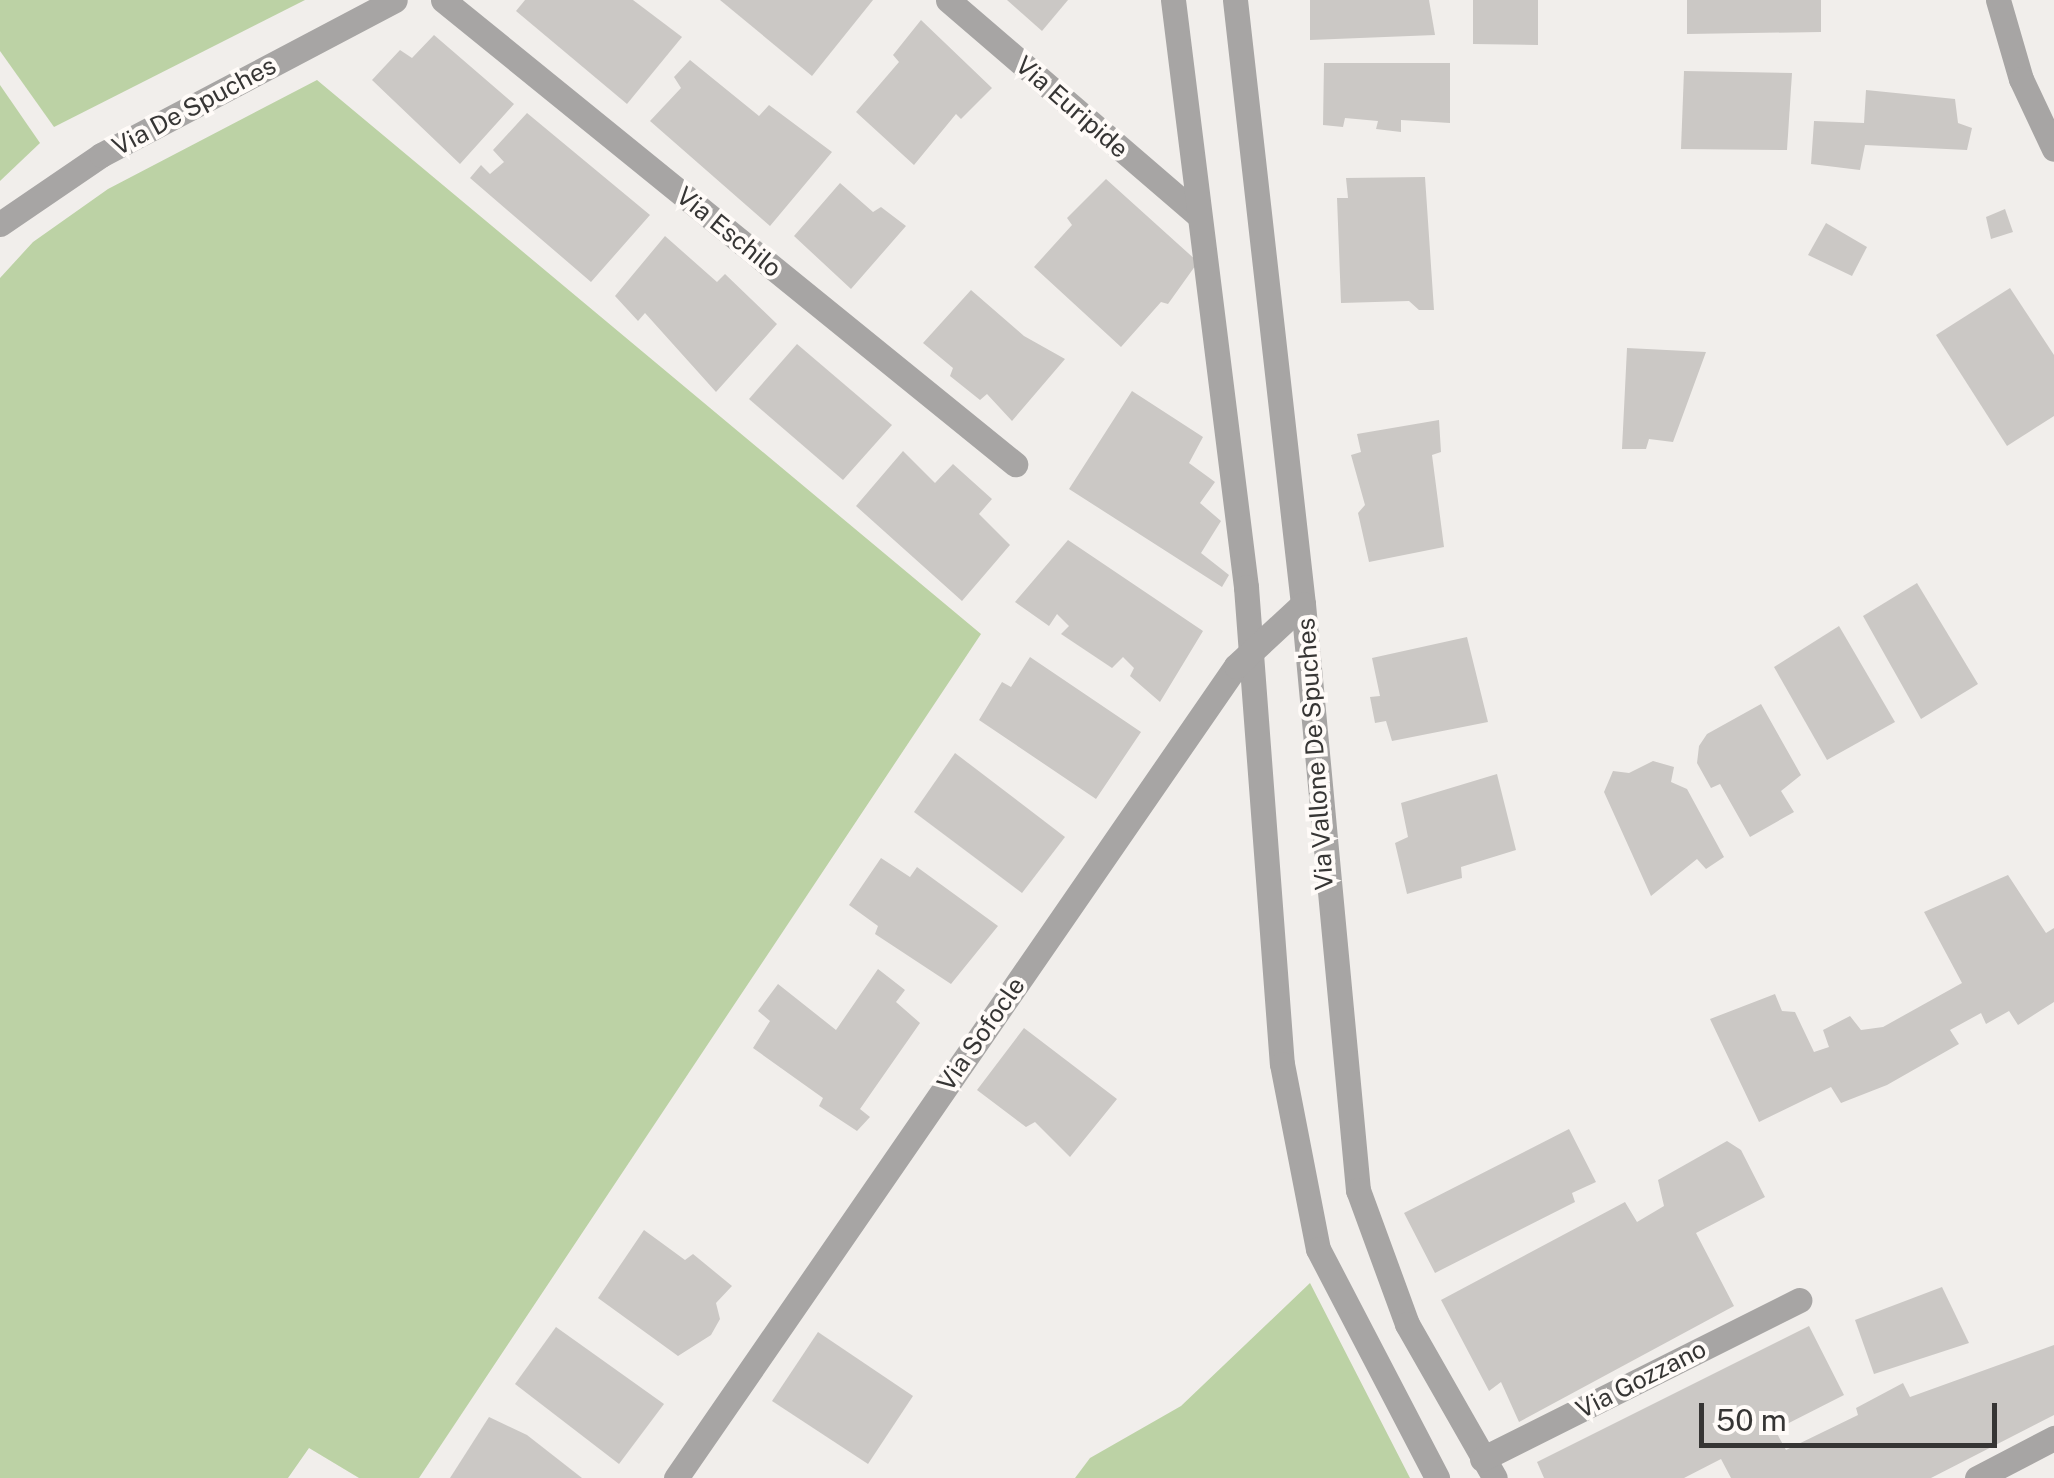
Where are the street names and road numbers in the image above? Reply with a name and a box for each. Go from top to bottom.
street label: Via De Spuches [107,50,281,162]
street label: Via Euripide [1010,50,1134,164]
street label: Via Eschilo [671,181,787,283]
street label: Via Vallone De Spuches [1290,616,1340,892]
street label: Via Sofocle [931,971,1031,1097]
street label: Via Gozzano [1571,1333,1711,1425]

